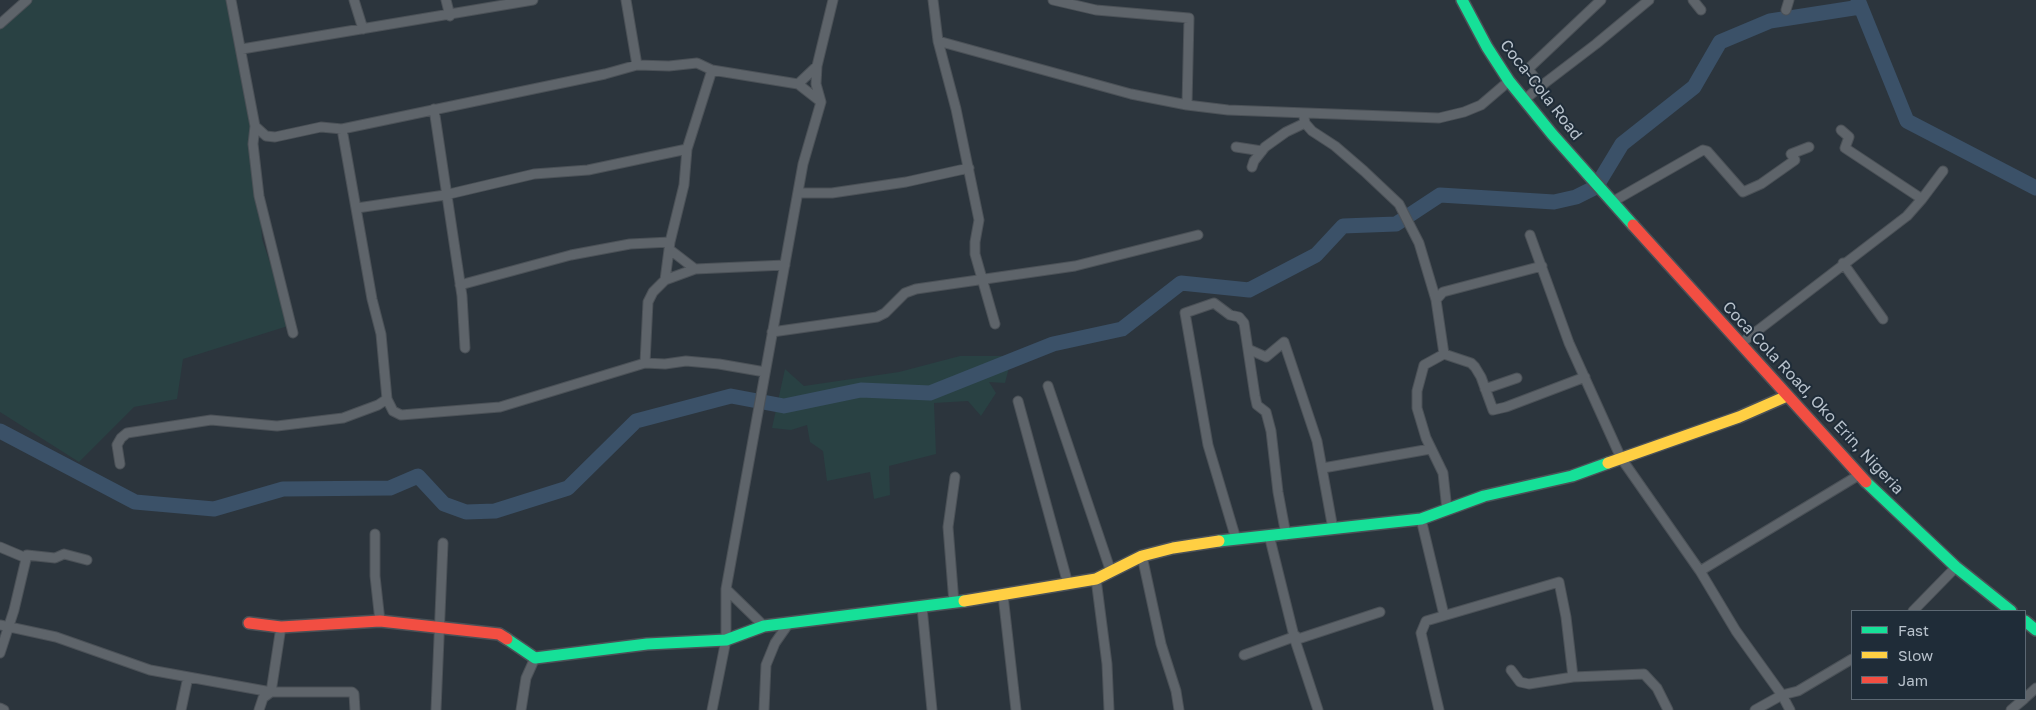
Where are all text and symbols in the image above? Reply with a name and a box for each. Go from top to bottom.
street label: Coca-Cola Road [1496,36,1586,144]
street label: Coca Cola Road, Oko Erin, Nigeria [1718,297,1908,499]
legend [1851,610,2026,700]
text: Fast [1898,621,1929,639]
text: Slow [1898,646,1933,664]
text: Jam [1898,671,1928,689]

